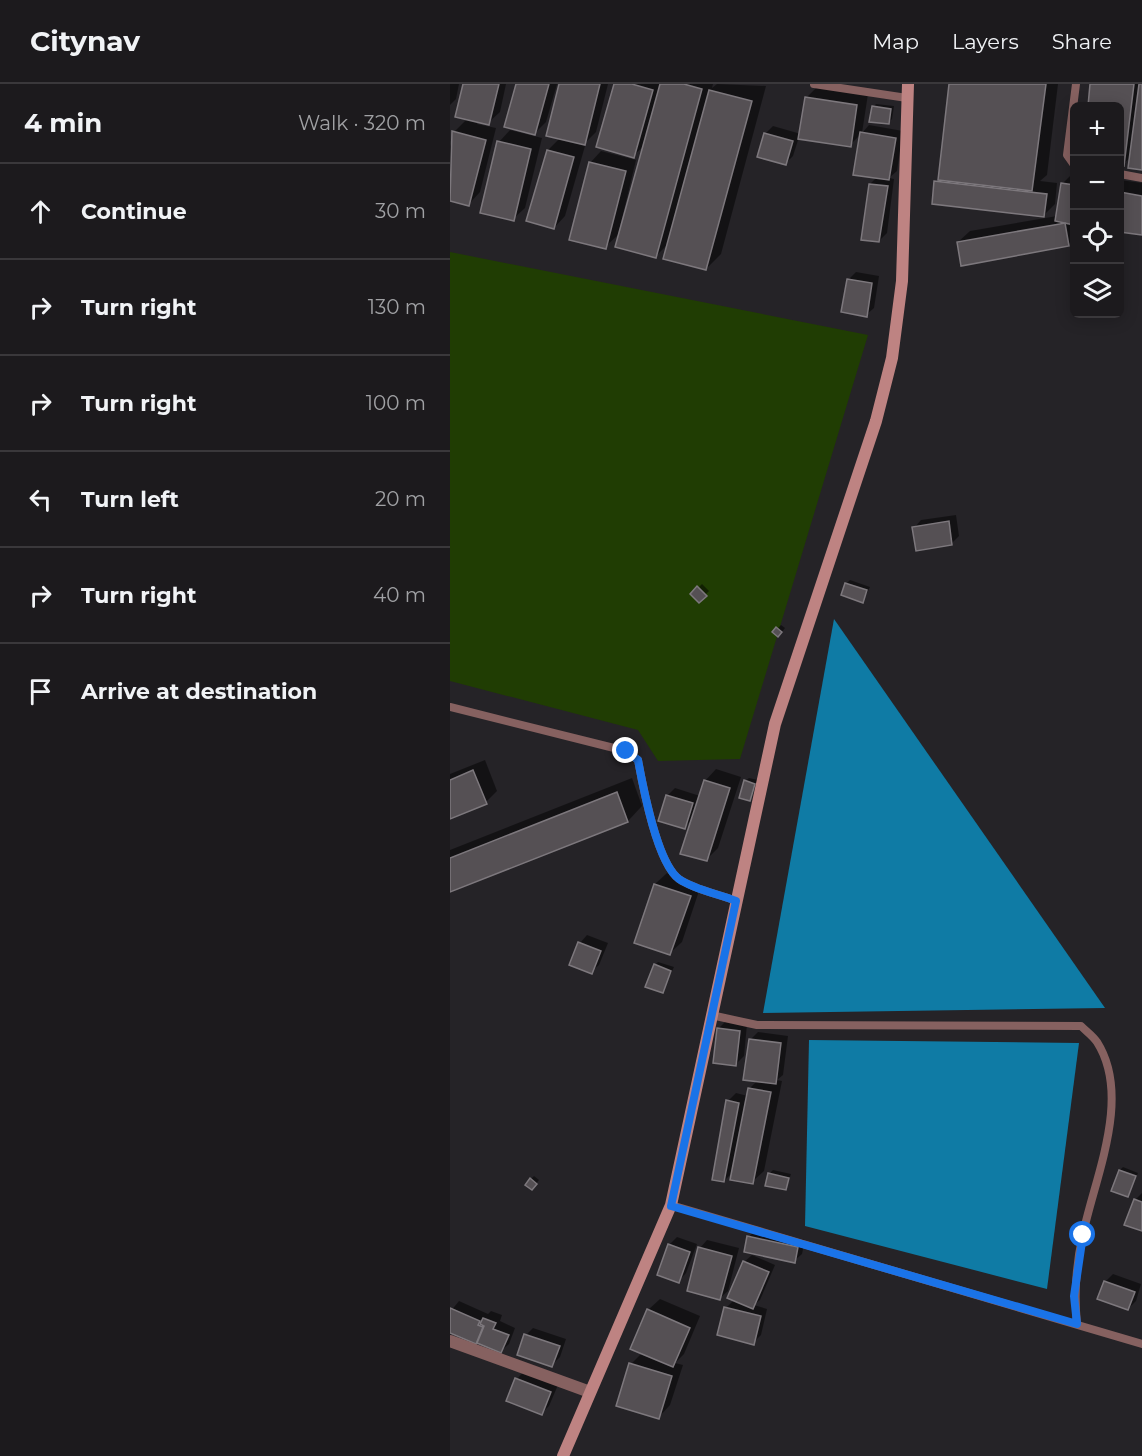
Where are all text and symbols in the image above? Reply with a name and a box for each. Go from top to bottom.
text: Citynav [30,24,140,58]
text: Map [872,29,919,54]
text: Layers [952,29,1019,54]
text: Share [1052,29,1112,54]
map controls [1070,102,1124,318]
button: + [1070,102,1124,156]
text: 4 min [24,107,102,139]
text: Walk · 320 m [298,111,426,135]
button: − [1070,156,1124,210]
icon: ahead [24,195,57,228]
text: Continue [81,198,187,225]
text: 30 m [375,199,426,223]
button: locate [1070,210,1124,264]
button: layers [1070,264,1124,318]
icon: right [24,291,57,324]
text: Turn right [81,294,196,321]
text: 130 m [368,295,426,319]
icon: right [24,387,57,420]
text: Turn right [81,390,196,417]
text: 100 m [366,391,426,415]
icon: left [24,483,57,516]
text: Turn left [81,486,179,513]
text: 20 m [375,487,426,511]
icon: right [24,579,57,612]
text: Turn right [81,582,196,609]
text: 40 m [373,583,426,607]
icon: arrive [24,675,57,708]
text: Arrive at destination [81,678,317,705]
route end [612,737,638,763]
route start [1069,1221,1095,1247]

